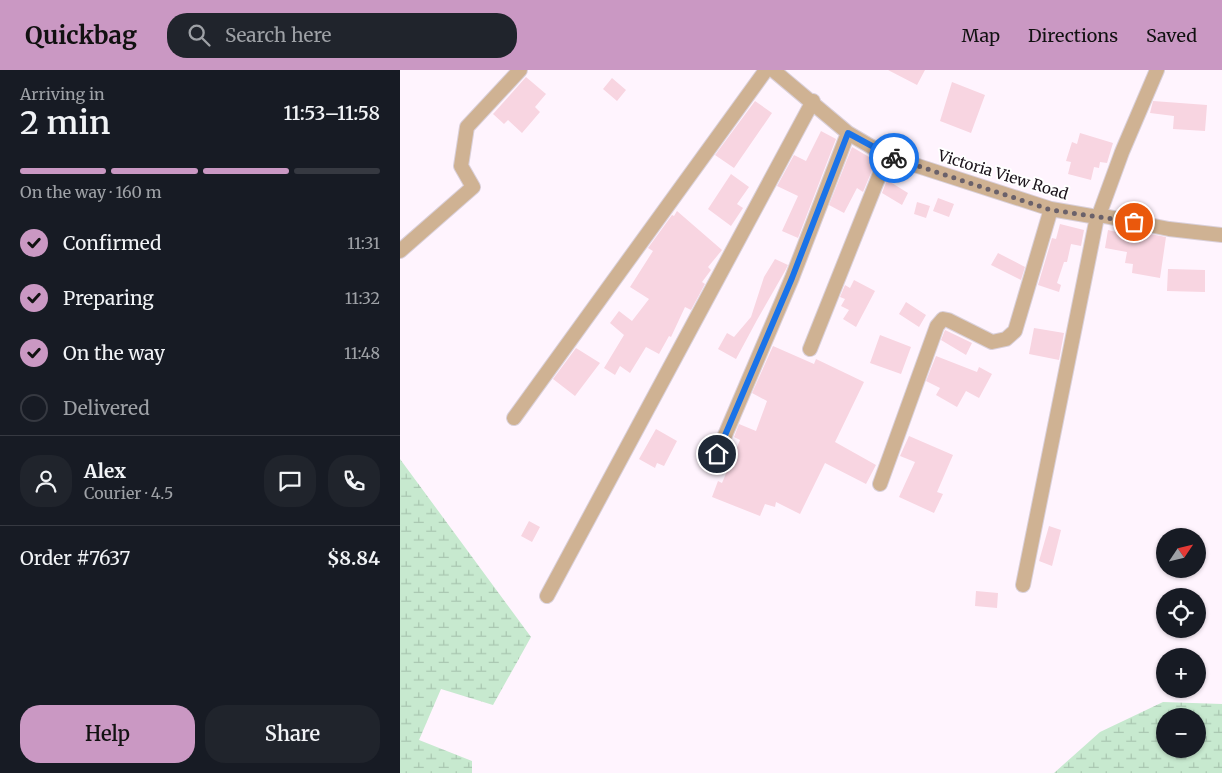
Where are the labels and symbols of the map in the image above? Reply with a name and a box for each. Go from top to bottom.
courier [869,133,919,183]
street label: Victoria View Road [935,145,1070,203]
pin [1113,201,1155,243]
pin [696,433,738,475]
north arrow [1156,528,1206,578]

